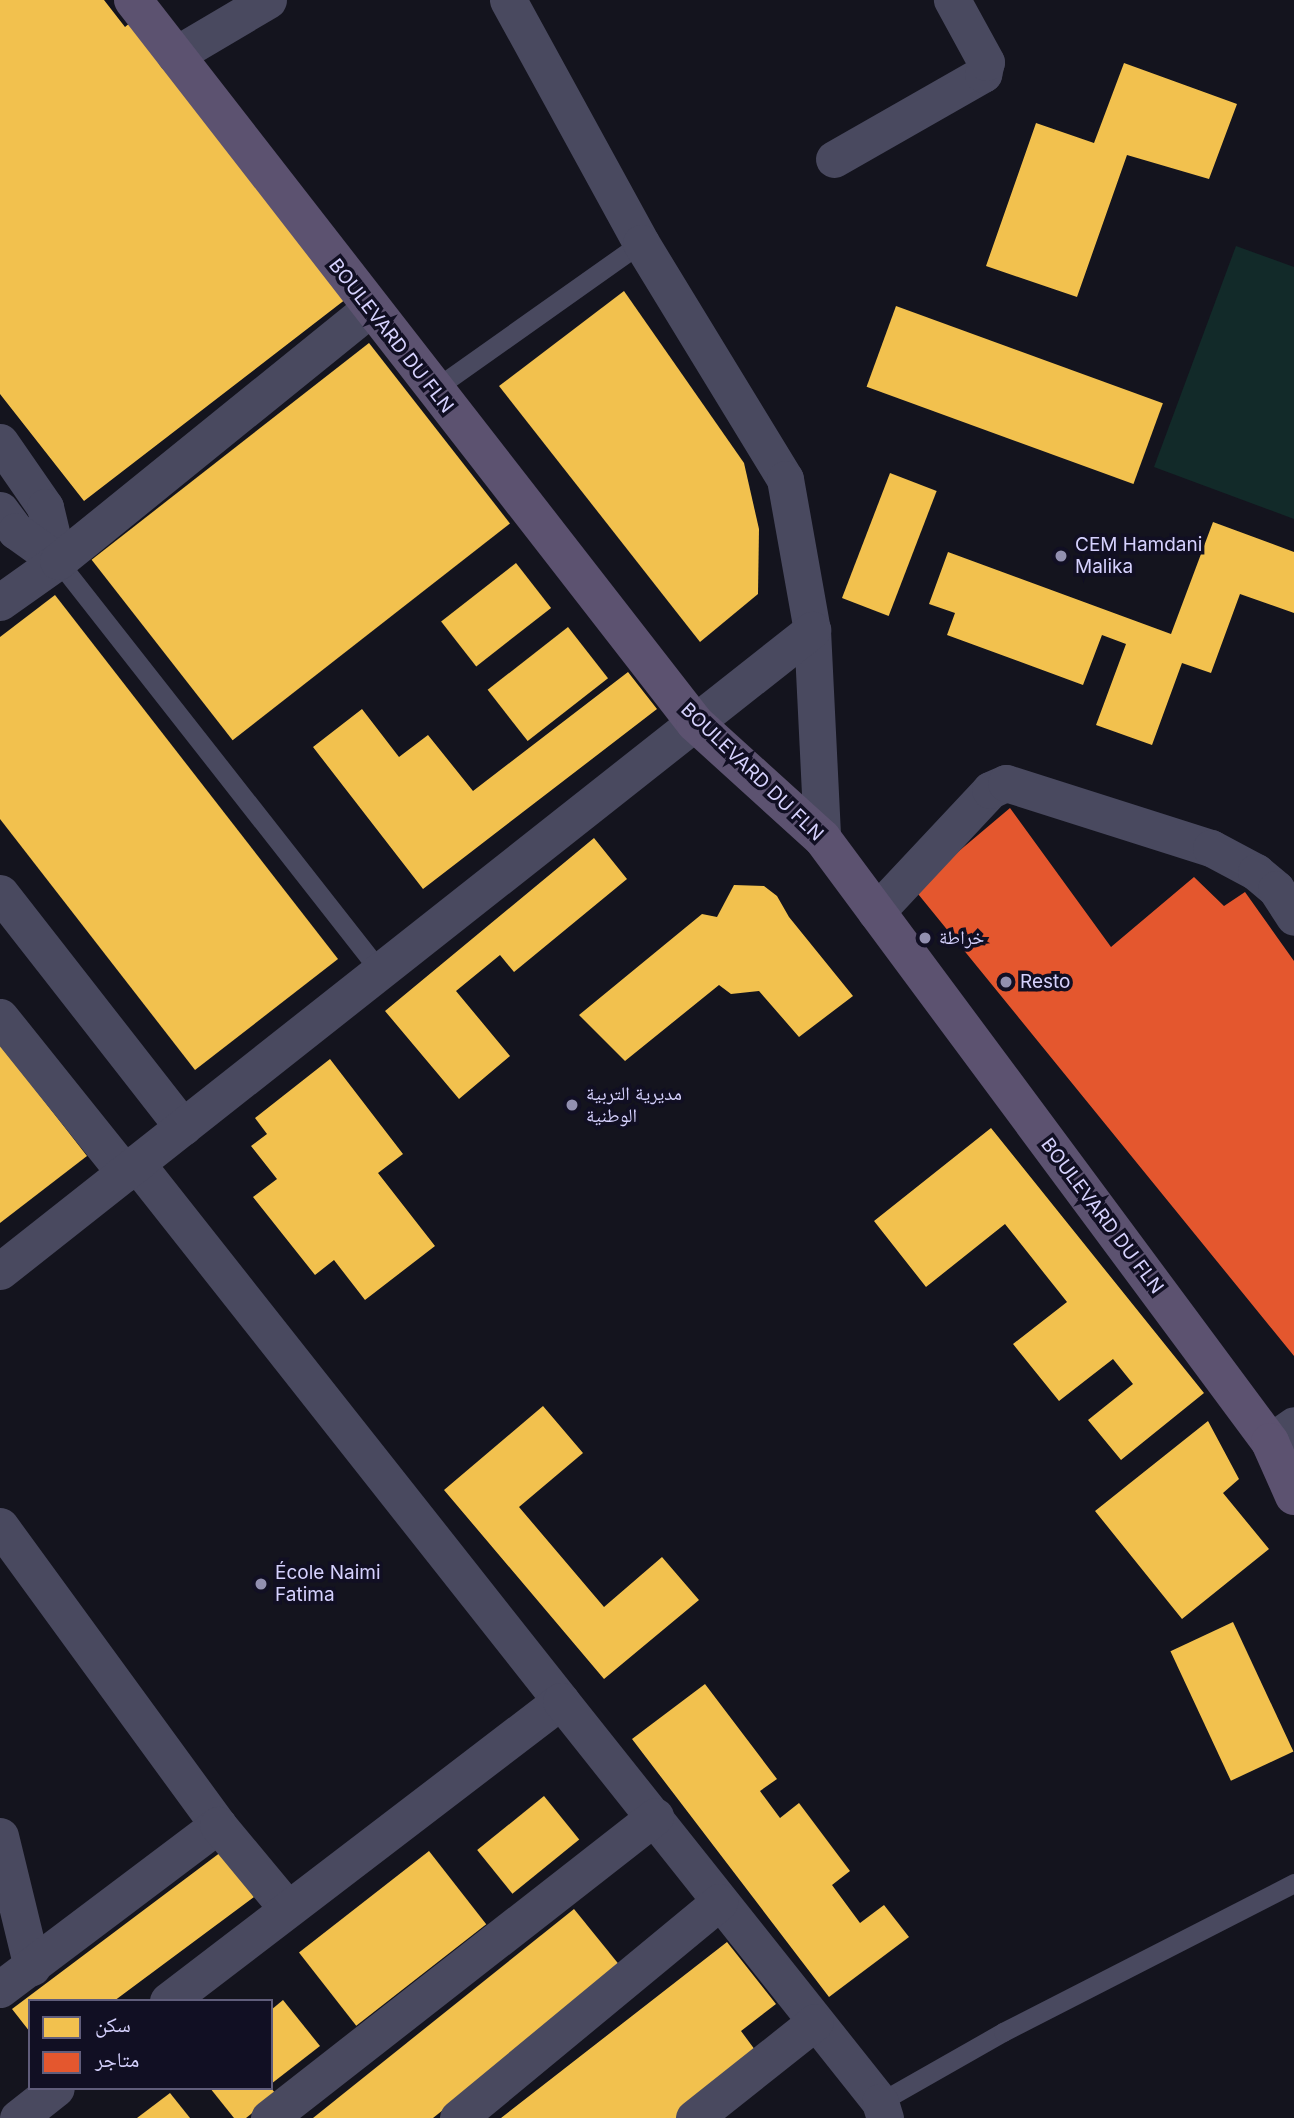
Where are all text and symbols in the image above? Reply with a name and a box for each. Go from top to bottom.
street label: BOULEVARD DU FLN [324,255,458,417]
place label: CEM Hamdani Malika [1075,534,1202,578]
marker: CEM Hamdani Malika [1053,548,1069,564]
street label: BOULEVARD DU FLN [676,698,828,846]
place label: خراطة [939,927,984,949]
marker: خراطة [917,930,933,946]
place label: Resto [1020,971,1070,993]
marker: Resto [998,974,1014,990]
place label: مديرية التربية الوطنية [586,1083,682,1127]
marker: مديرية التربية الوطنية [564,1097,580,1113]
street label: BOULEVARD DU FLN [1036,1134,1168,1298]
place label: École Naimi Fatima [275,1562,381,1606]
marker: École Naimi Fatima [253,1576,269,1592]
legend [28,1999,273,2090]
text: سكن [95,2012,131,2037]
text: متاجر [95,2047,139,2072]

